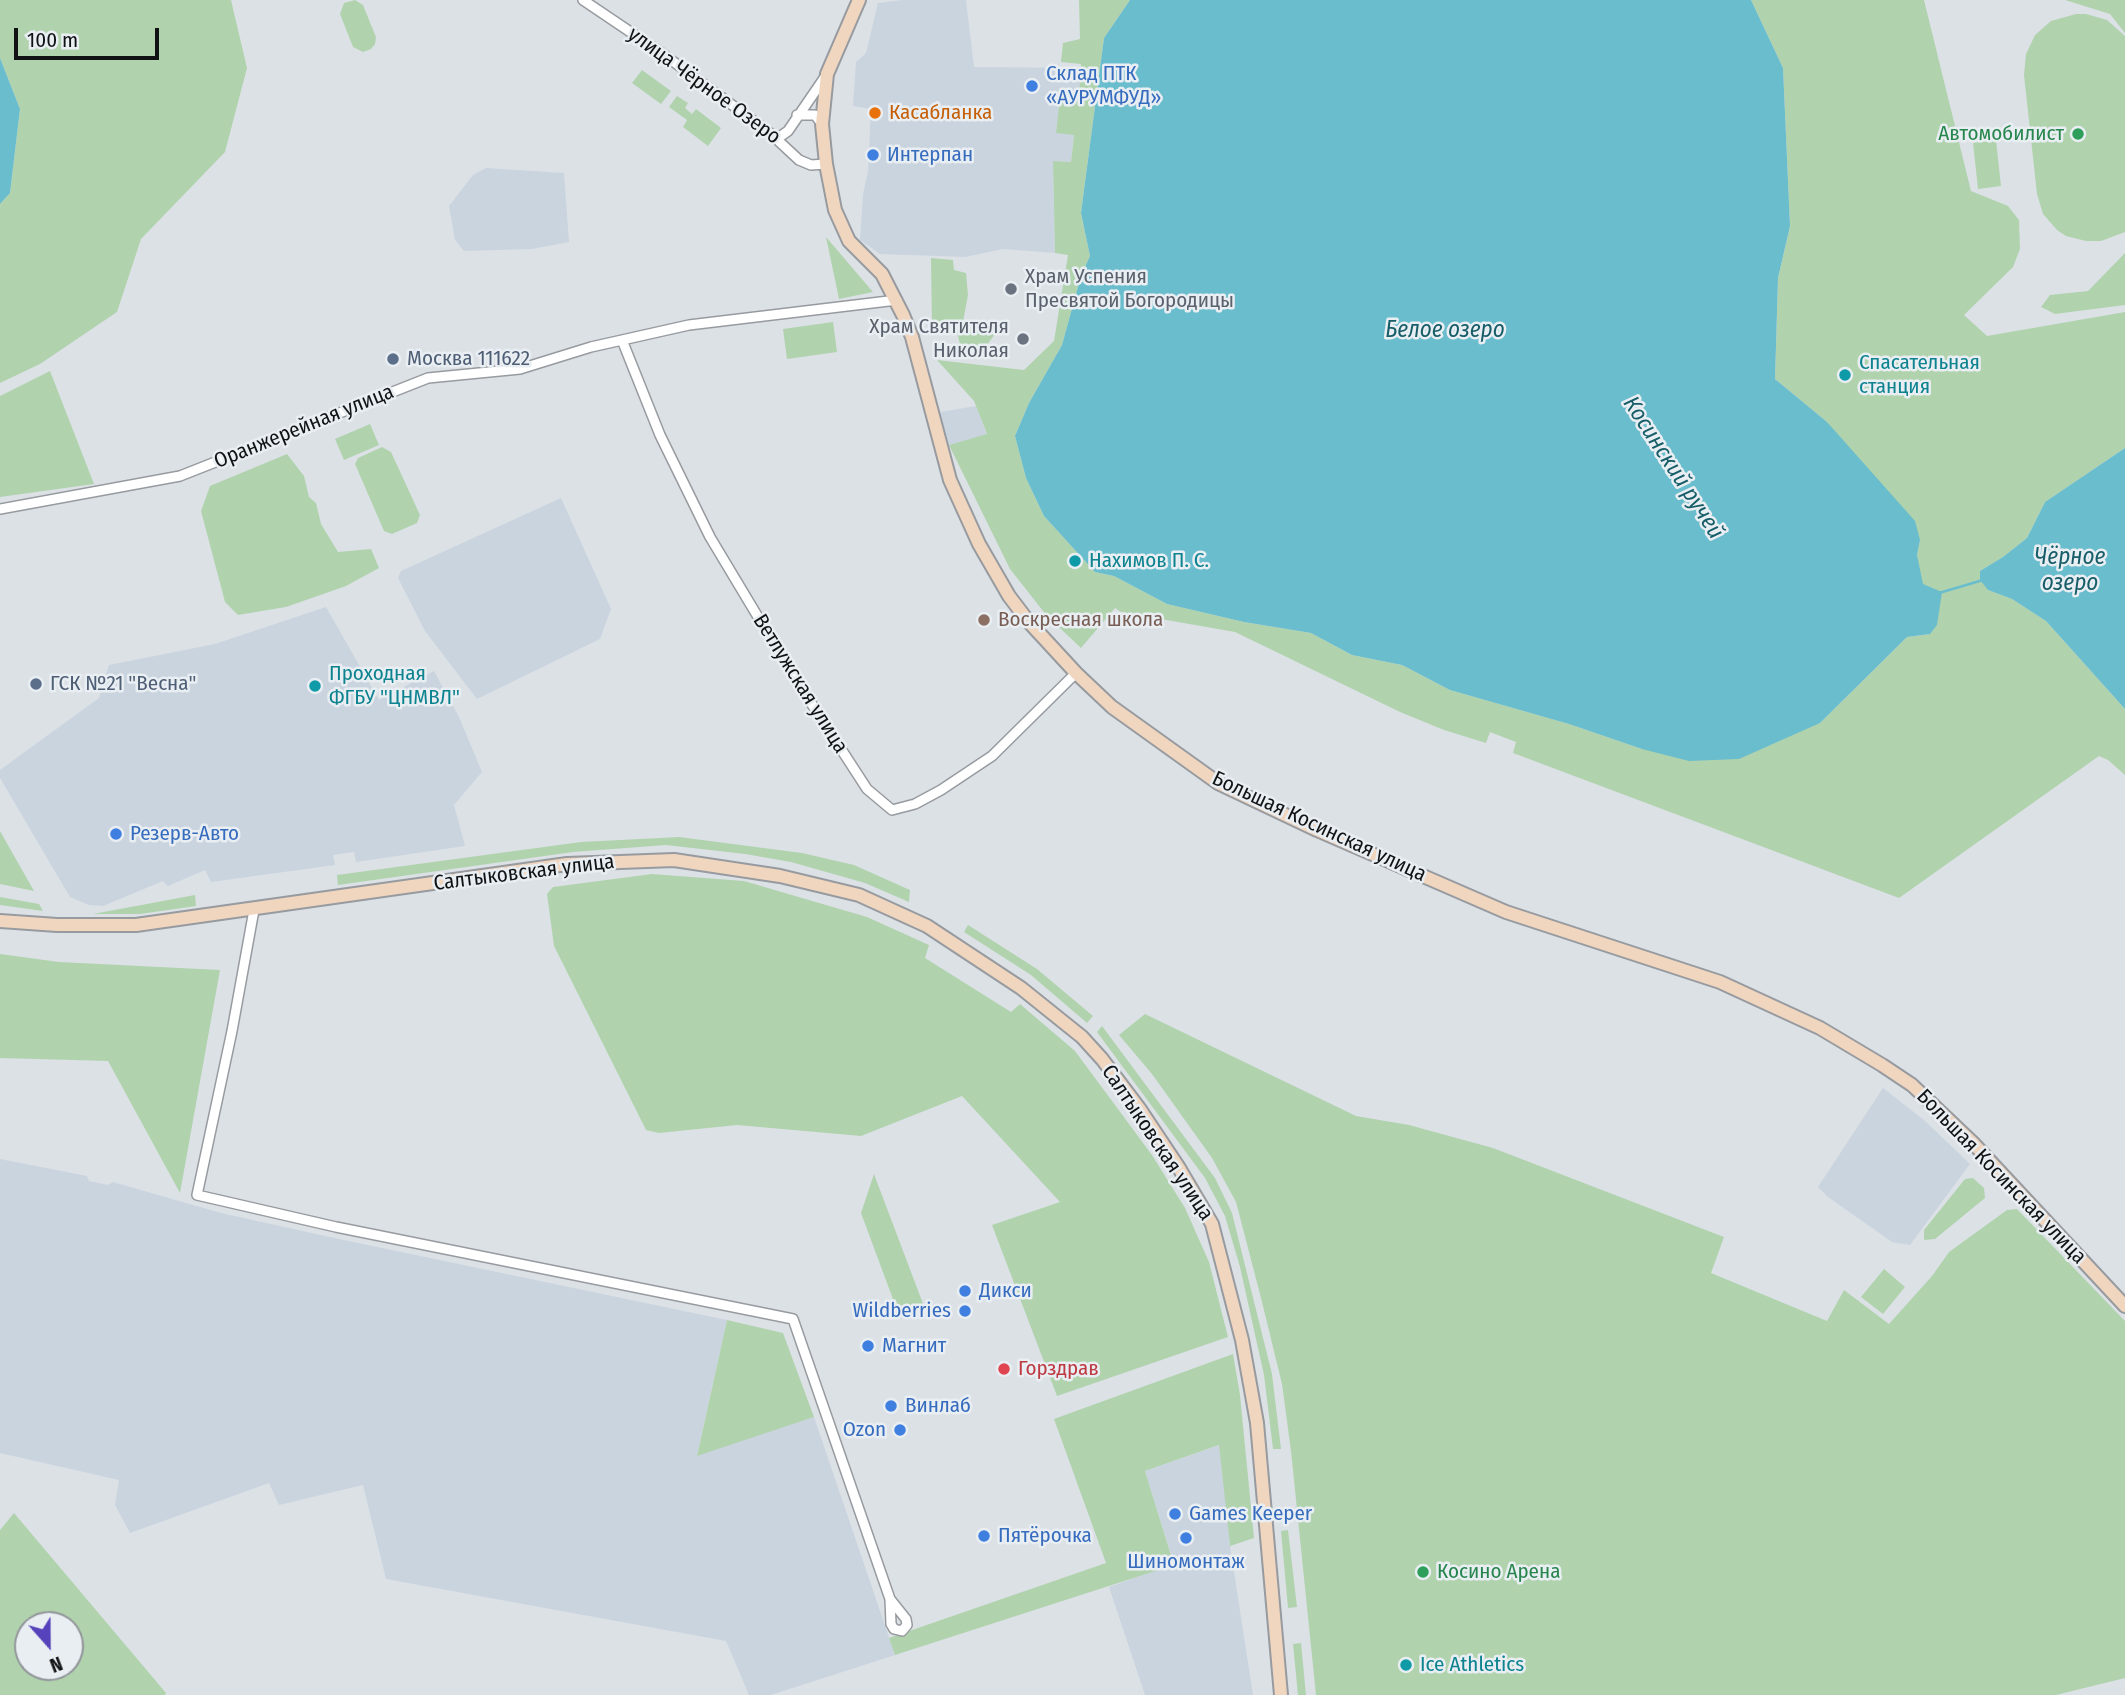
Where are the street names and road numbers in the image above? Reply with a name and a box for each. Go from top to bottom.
street label: улица Чёрное Озеро [623,22,785,150]
street label: Оранжерейная улица [210,379,398,475]
street label: Ветлужская улица [747,610,853,758]
street label: Большая Косинская улица [1208,766,1430,888]
street label: Салтыковская улица [432,849,616,897]
street label: Салтыковская улица [1096,1061,1218,1225]
street label: Большая Косинская улица [1911,1084,2091,1270]

